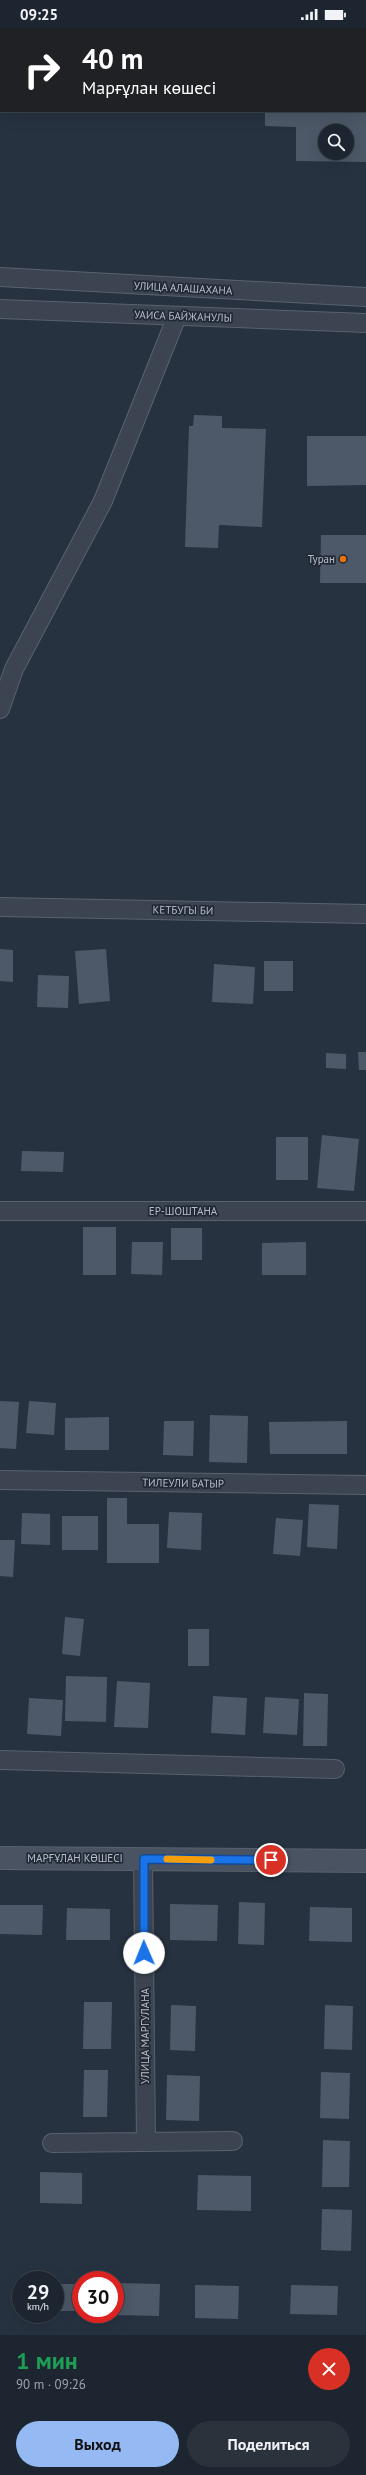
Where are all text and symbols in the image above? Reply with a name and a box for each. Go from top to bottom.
text: 09:25 [20,5,58,24]
text: 40 m [82,40,143,77]
icon: right [16,44,68,96]
text: Марғұлан көшесі [82,76,216,99]
map controls [318,124,354,160]
button: search [318,124,354,160]
street label: УЛИЦА АЛАШАХАНА [133,278,233,298]
street label: УАИСА БАЙЖАНУЛЫ [134,307,232,325]
place label: Туран [308,552,335,566]
marker: Туран [338,554,348,564]
street label: КЕТБУГЫ БИ [153,902,213,918]
street label: ЕР-ШОШТАНА [149,1204,218,1218]
street label: ТИЛЕУЛИ БАТЫР [142,1475,224,1491]
pin [254,1843,288,1877]
icon: arrive [260,1849,282,1871]
street label: МАРҒҰЛАН КӨШЕСІ [27,1851,123,1865]
position arrow [123,1932,165,1974]
street label: УЛИЦА МАРГУЛАНА [138,1987,152,2084]
speed limit sign: 30 [72,2271,124,2323]
text: 29 [27,2279,49,2305]
text: km/h [27,2300,49,2313]
text: 1 мин [16,2345,78,2376]
button: close [308,2348,350,2390]
text: 90 m · 09:26 [16,2376,86,2393]
button: Выход [16,2421,179,2467]
button: Поделиться [187,2421,350,2467]

